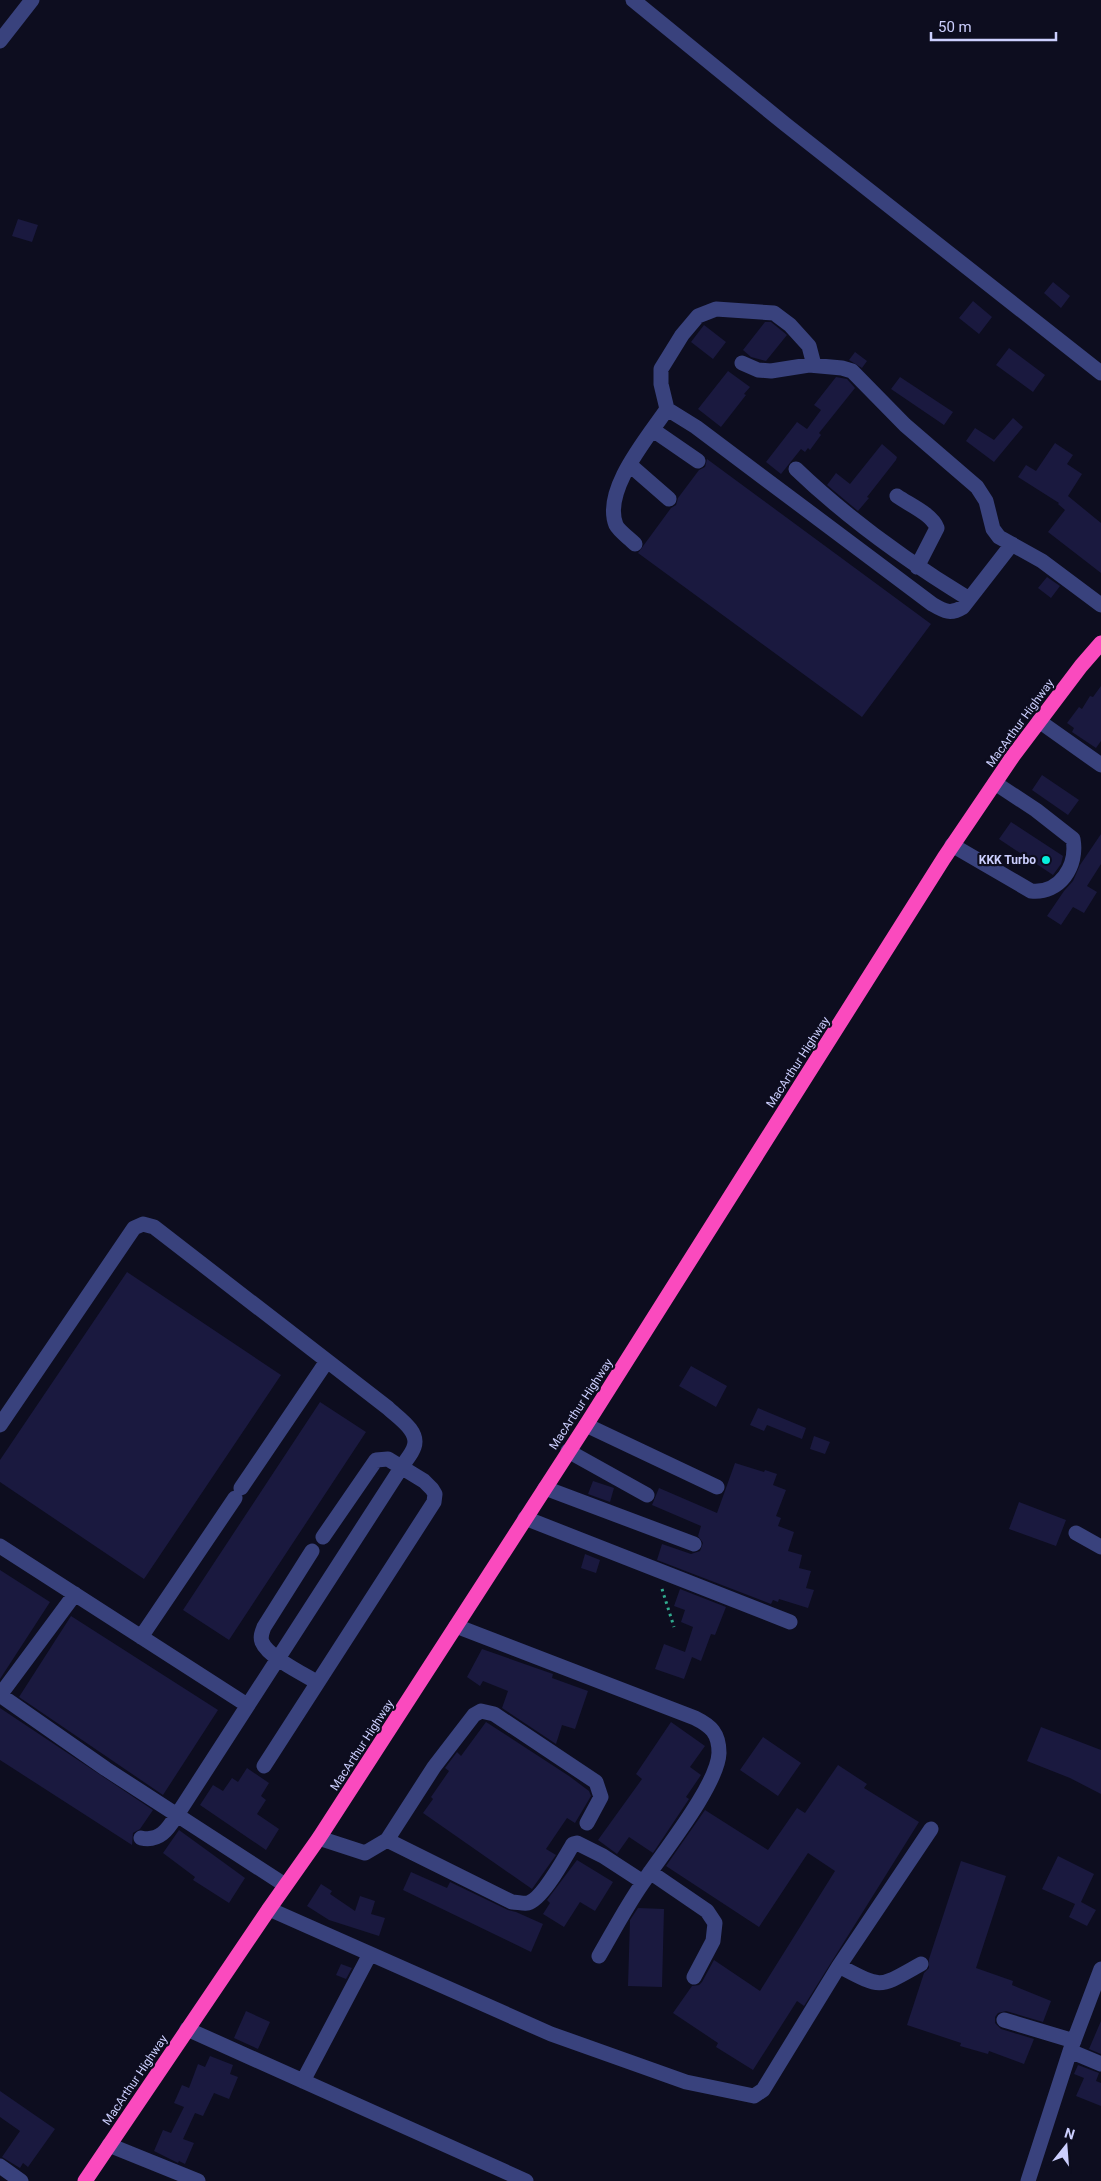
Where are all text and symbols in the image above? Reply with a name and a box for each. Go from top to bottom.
scale bar [931,10,1056,42]
text: 50 m [938,18,972,36]
street label: MacArthur Highway [983,676,1057,770]
place label: KKK Turbo [979,853,1036,867]
marker: KKK Turbo [1040,854,1052,866]
street label: MacArthur Highway [763,1014,833,1110]
street label: MacArthur Highway [546,1356,616,1452]
street label: MacArthur Highway [327,1697,397,1793]
street label: MacArthur Highway [100,2032,171,2128]
north arrow [1041,2121,1091,2171]
text: N [1063,2124,1077,2143]

